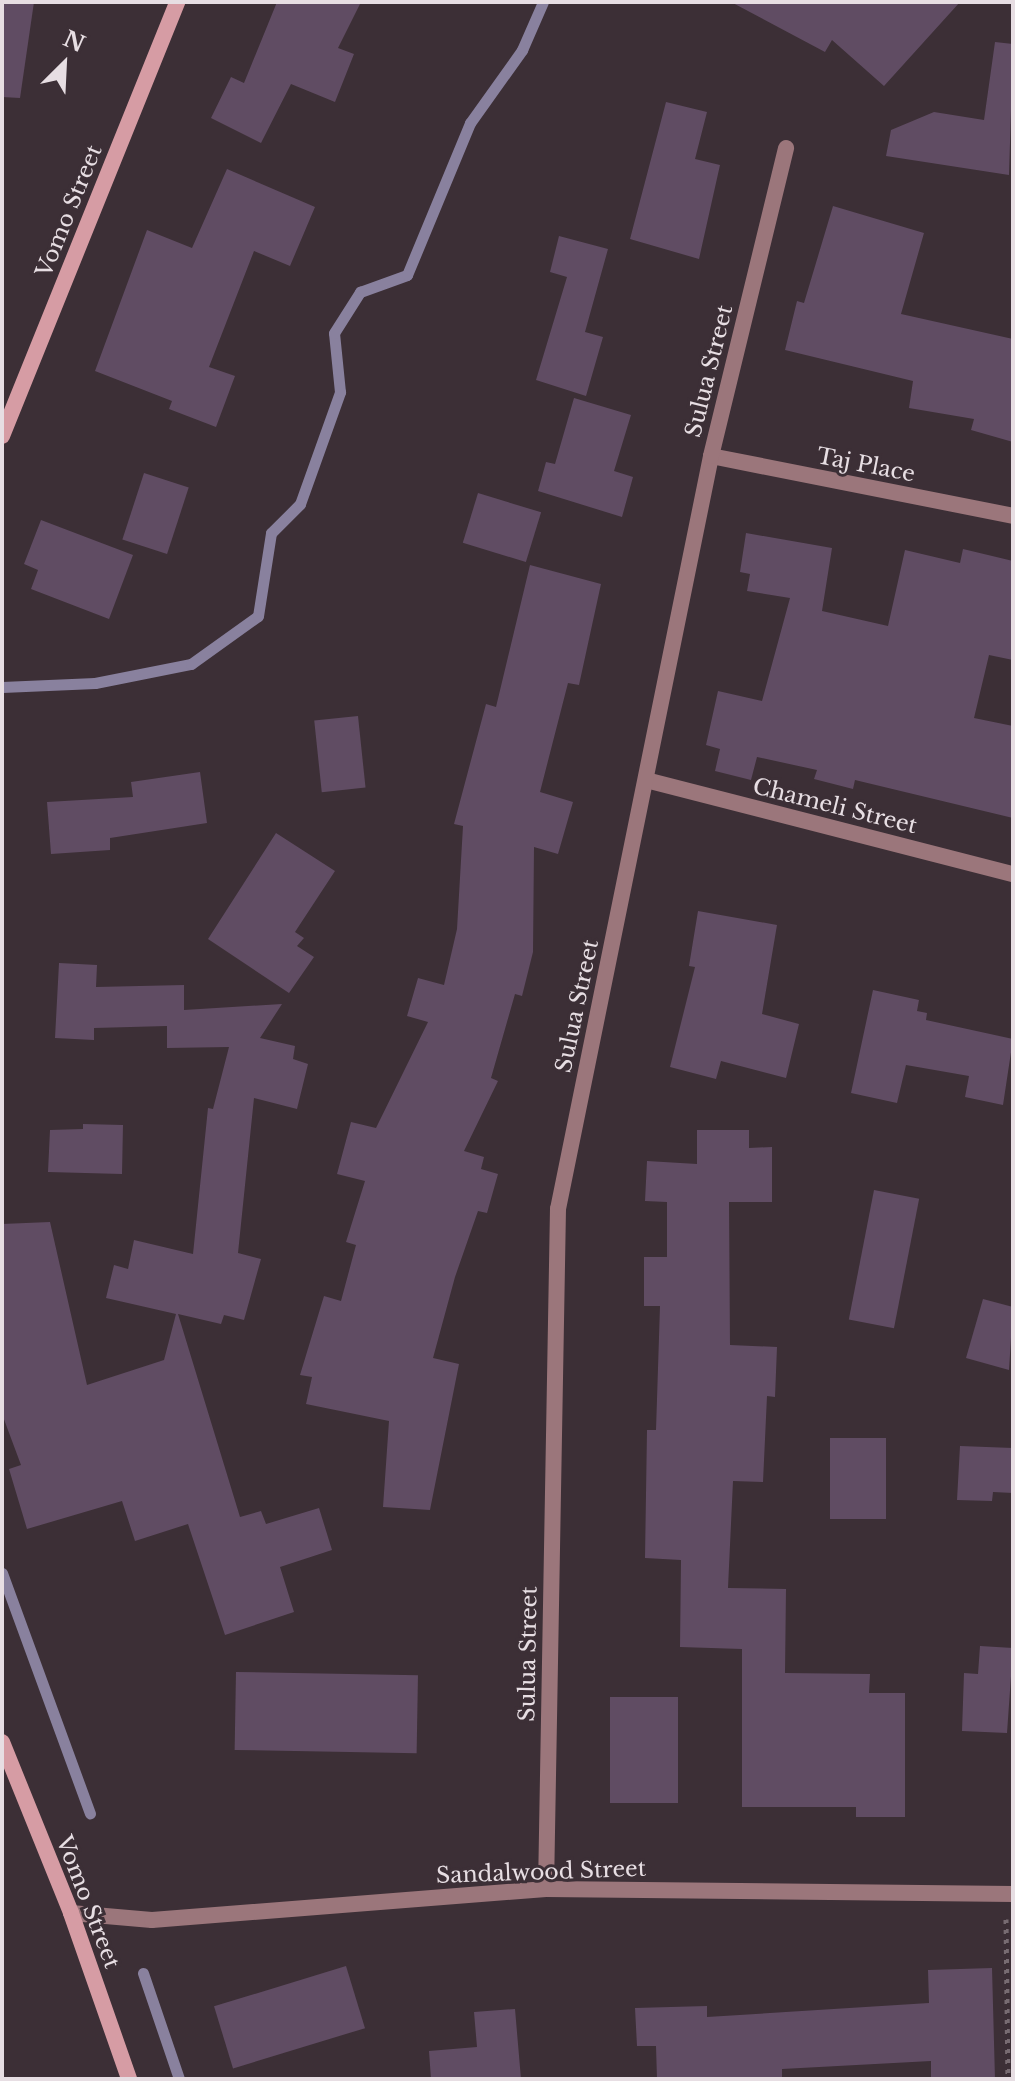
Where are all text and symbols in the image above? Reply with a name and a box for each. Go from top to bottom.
north arrow [24,24,104,104]
text: N [59,25,89,58]
street label: Vomo Street [30,141,108,281]
street label: Sulua Street [680,302,738,440]
street label: Taj Place [815,443,917,487]
street label: Chameli Street [750,773,920,839]
street label: Sulua Street [550,937,604,1075]
street label: Sulua Street [514,1586,542,1722]
street label: Vomo Street [51,1832,125,1972]
street label: Sandalwood Street [436,1855,646,1889]

